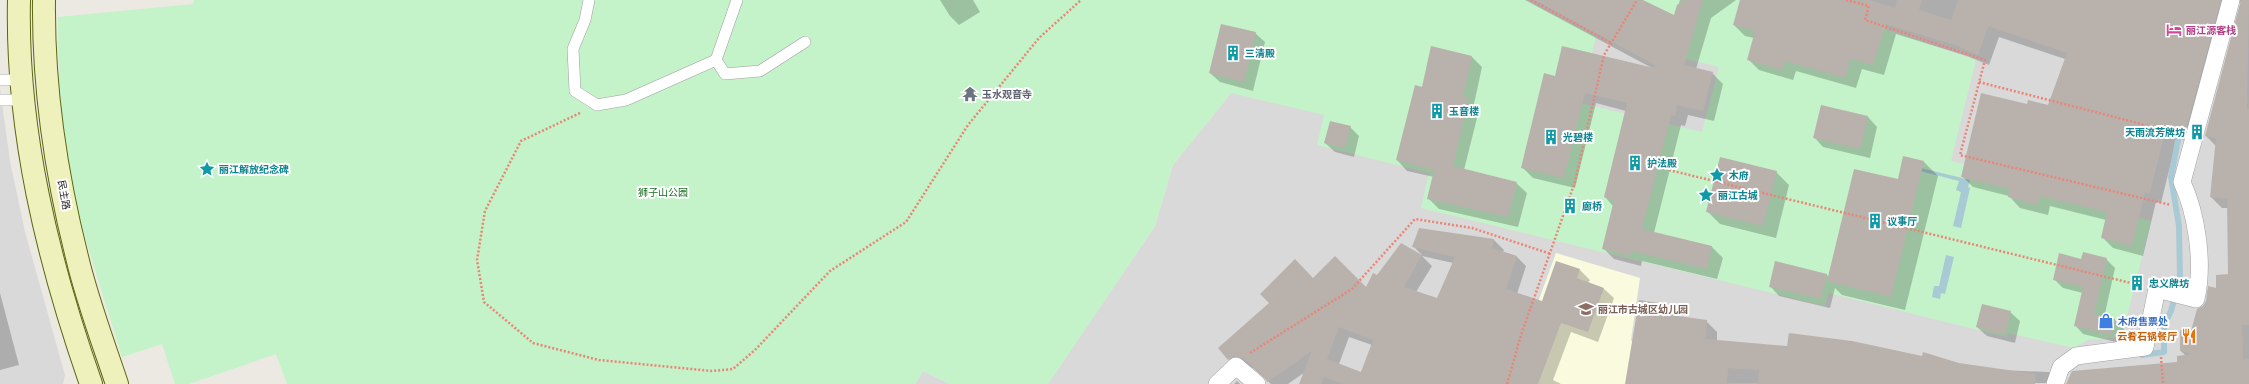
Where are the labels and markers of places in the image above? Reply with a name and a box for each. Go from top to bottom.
hotel icon: 丽江源客栈 [2165,21,2183,39]
place label: 丽江源客栈 [2186,24,2236,36]
building icon: 三清殿 [1224,44,1242,62]
place label: 三清殿 [1245,48,1275,59]
temple icon: 玉水观音寺 [961,85,979,103]
place label: 玉水观音寺 [982,89,1032,100]
building icon: 玉音楼 [1428,102,1446,120]
place label: 玉音楼 [1449,106,1479,117]
building icon: 天雨流芳牌坊 [2188,123,2206,141]
place label: 天雨流芳牌坊 [2125,127,2185,138]
building icon: 光碧楼 [1542,128,1560,146]
place label: 光碧楼 [1563,132,1593,143]
building icon: 护法殿 [1626,154,1644,172]
place label: 护法殿 [1647,158,1677,169]
place icon: 丽江解放纪念碑 [198,160,216,178]
place label: 丽江解放纪念碑 [219,164,289,175]
place icon: 木府 [1708,166,1726,184]
place label: 木府 [1728,170,1749,181]
place icon: 丽江古城 [1697,186,1715,204]
place label: 丽江古城 [1718,189,1758,201]
building icon: 廊桥 [1561,197,1579,215]
place label: 廊桥 [1582,201,1602,212]
building icon: 议事厅 [1866,212,1884,230]
place label: 议事厅 [1887,216,1917,227]
building icon: 忠义牌坊 [2128,274,2146,292]
place label: 忠义牌坊 [2149,278,2189,289]
school or university icon: 丽江市古城区幼儿园 [1577,300,1595,318]
place label: 丽江市古城区幼儿园 [1598,303,1688,315]
shop icon: 木府售票处 [2097,312,2115,330]
place label: 木府售票处 [2117,316,2168,327]
restaurant icon: 云肴石锅餐厅 [2180,327,2198,345]
place label: 云肴石锅餐厅 [2117,331,2177,342]

